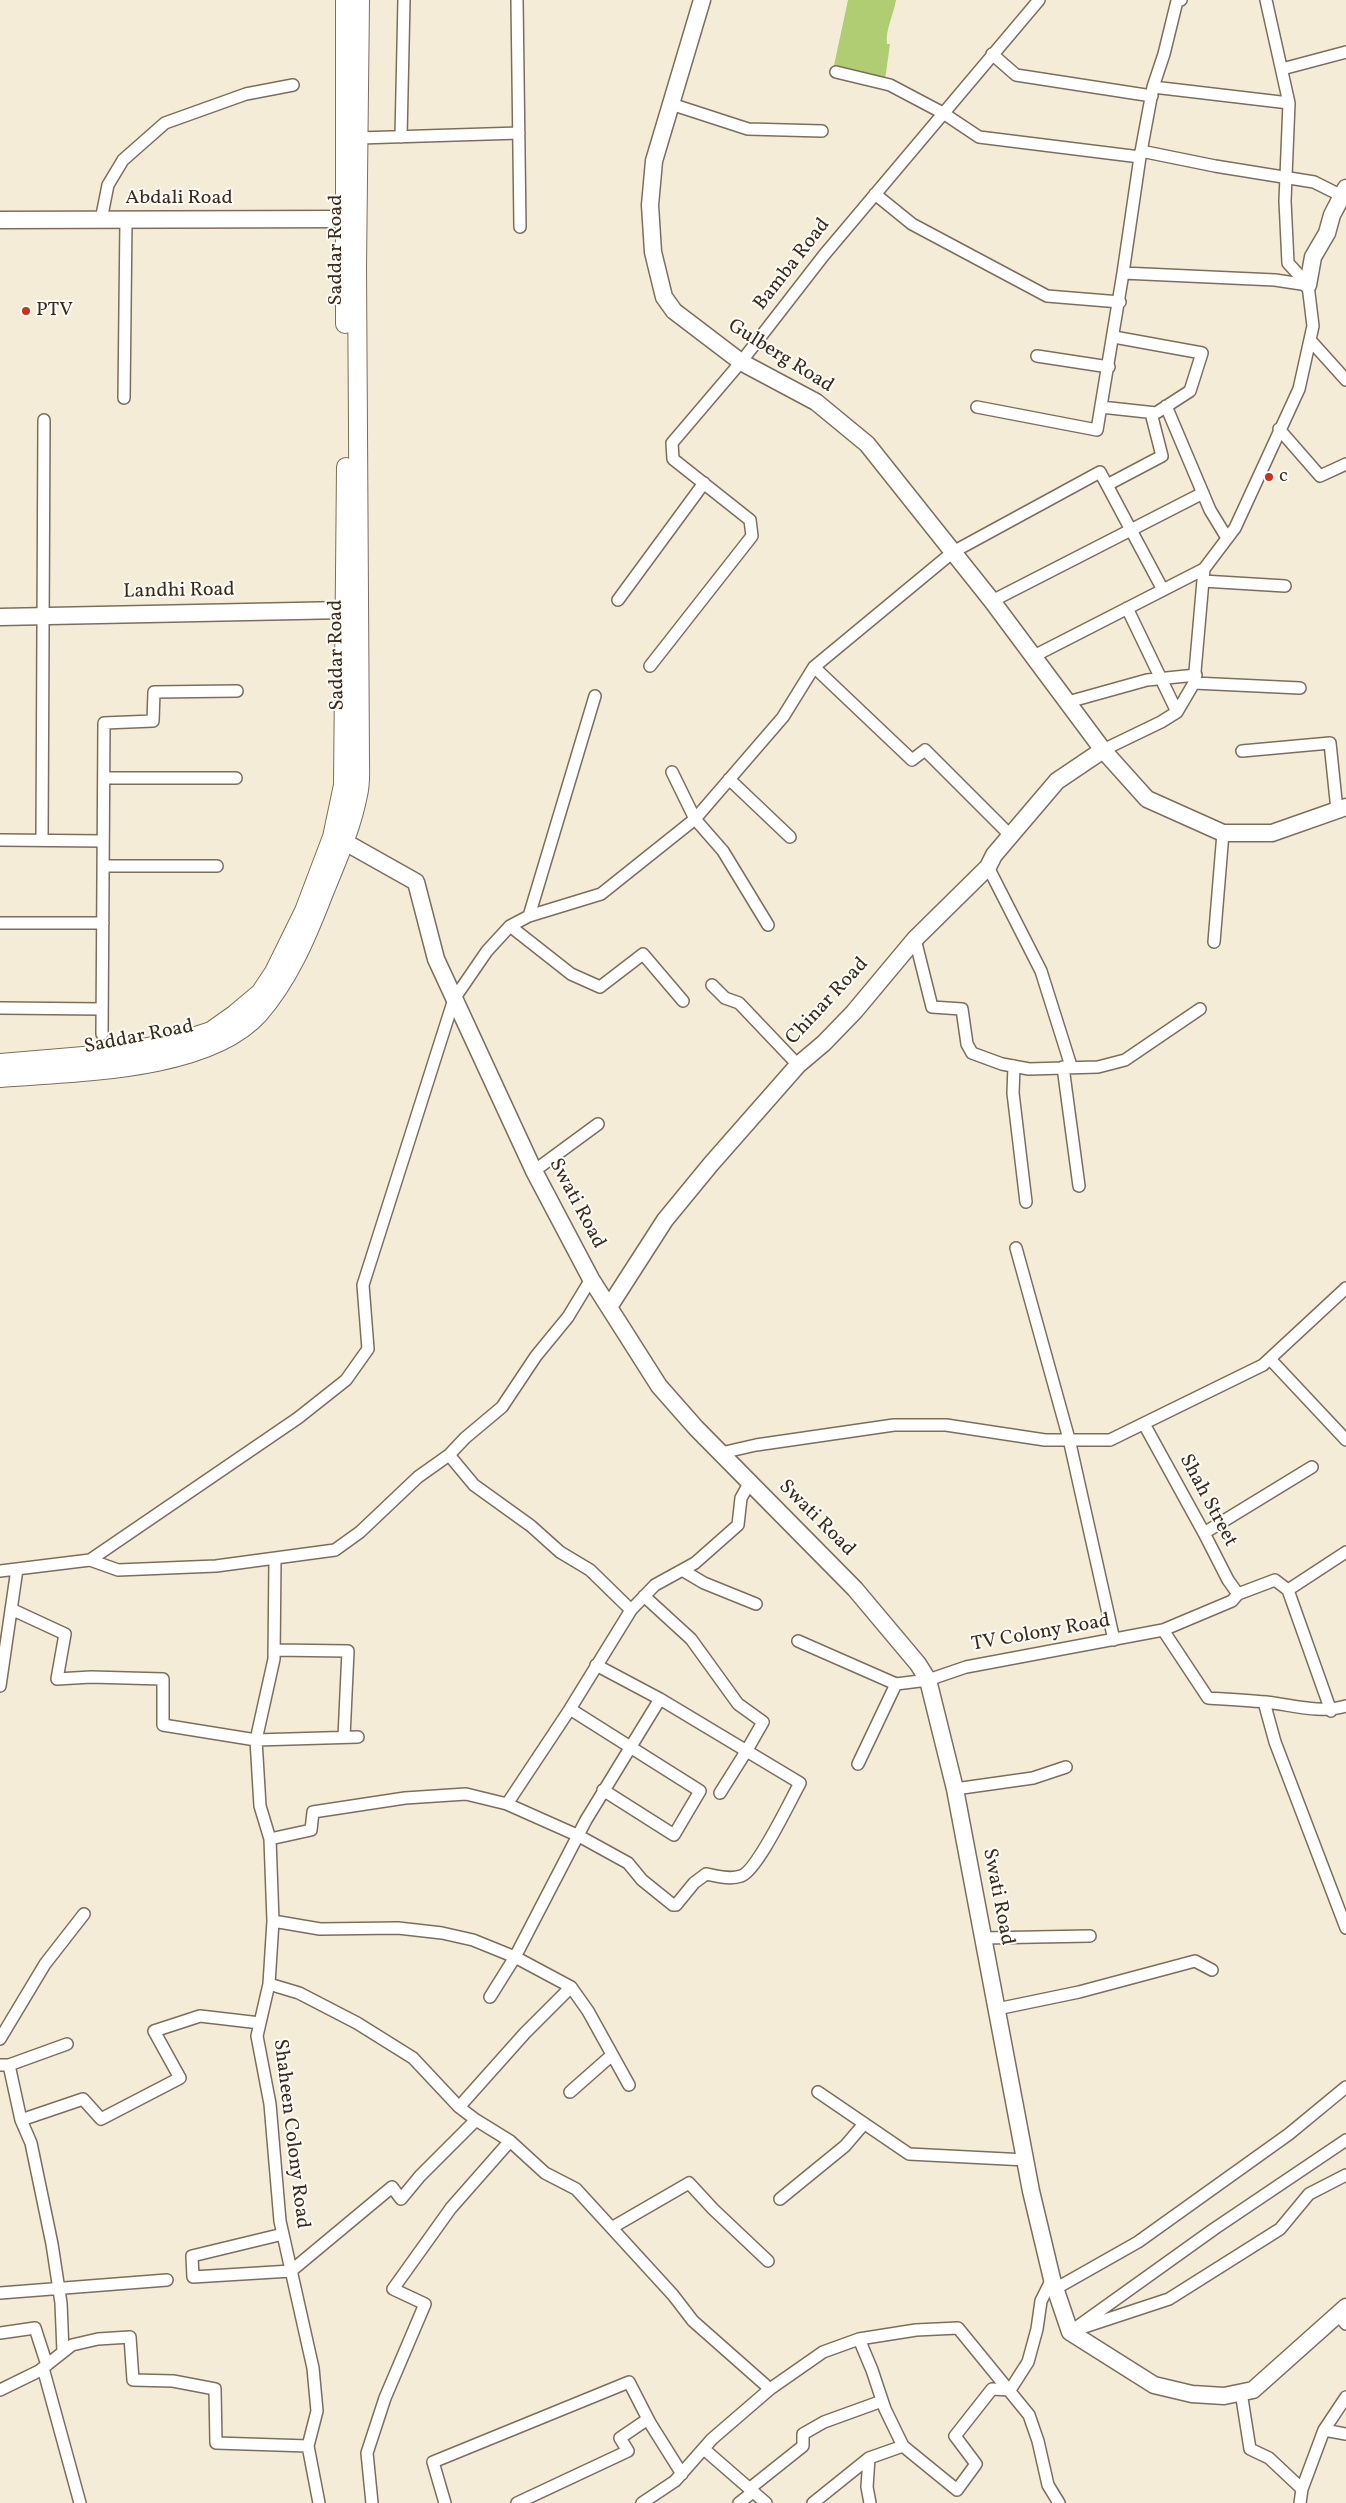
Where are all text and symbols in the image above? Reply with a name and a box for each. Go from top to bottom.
street label: Abdali Road [125,187,233,211]
street label: Saddar Road [325,194,349,306]
street label: Bamba Road [750,214,836,316]
place label: PTV [36,299,73,323]
marker: PTV [20,305,32,317]
street label: Gulberg Road [723,315,837,399]
place label: c [1279,465,1288,489]
marker: c [1263,471,1275,483]
street label: Landhi Road [123,579,235,605]
street label: Saddar Road [325,599,351,711]
street label: Chinar Road [782,953,874,1051]
street label: Saddar Road [82,1016,196,1060]
street label: Swati Road [542,1155,610,1253]
street label: Shah Street [1173,1451,1241,1551]
street label: Swati Road [773,1476,859,1562]
street label: TV Colony Road [970,1610,1112,1658]
street label: Swati Road [976,1846,1018,1948]
street label: Shaheen Colony Road [266,2038,314,2230]

